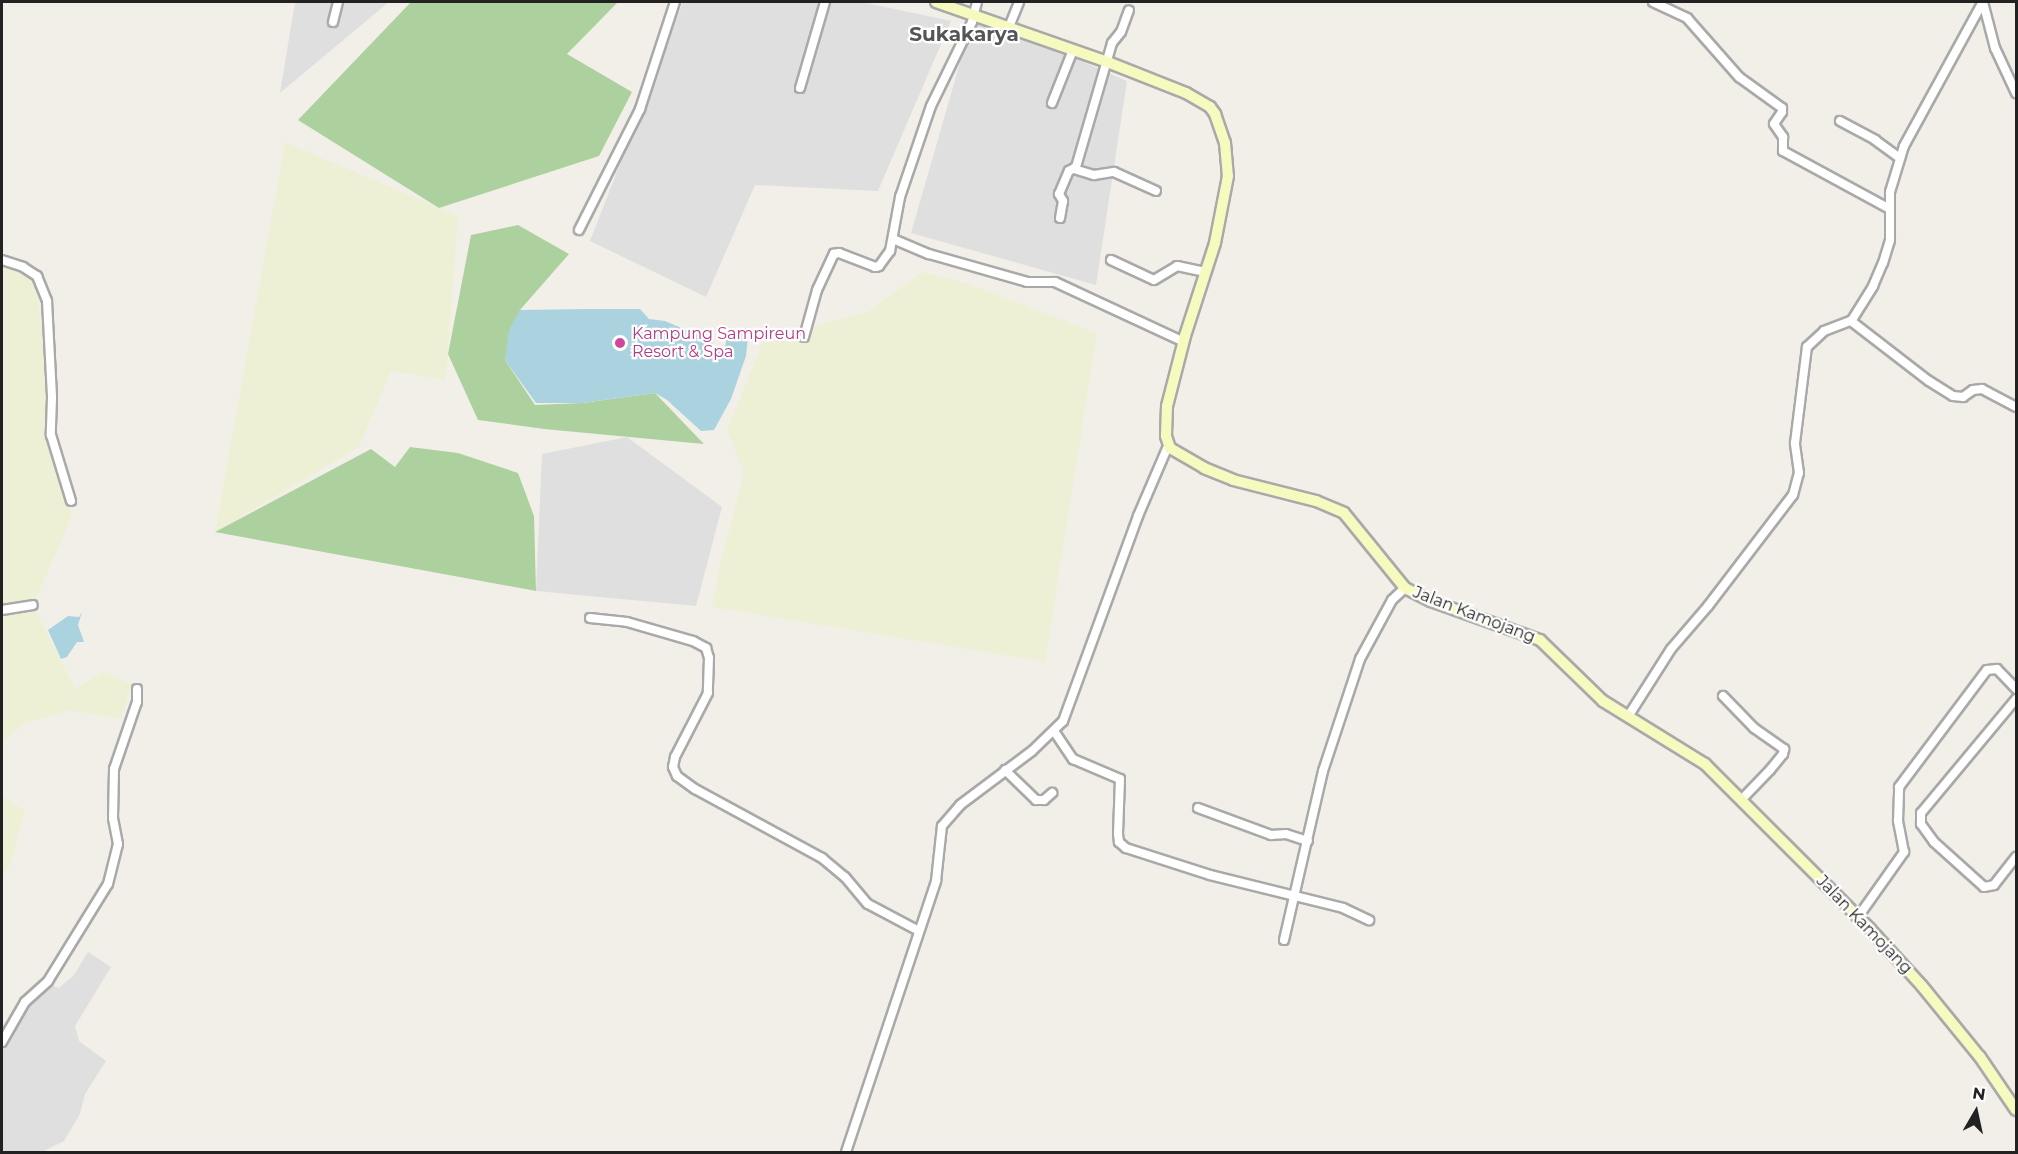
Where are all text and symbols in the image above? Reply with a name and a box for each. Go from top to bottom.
district label: Sukakarya [909,22,1019,46]
place label: Kampung Sampireun Resort & Spa [632,324,806,362]
marker: Kampung Sampireun Resort & Spa [613,336,627,350]
street label: Jalan Kamojang [1410,583,1538,647]
street label: Jalan Kamojang [1812,872,1916,978]
north arrow [1946,1082,2006,1142]
text: N [1971,1083,1987,1104]

